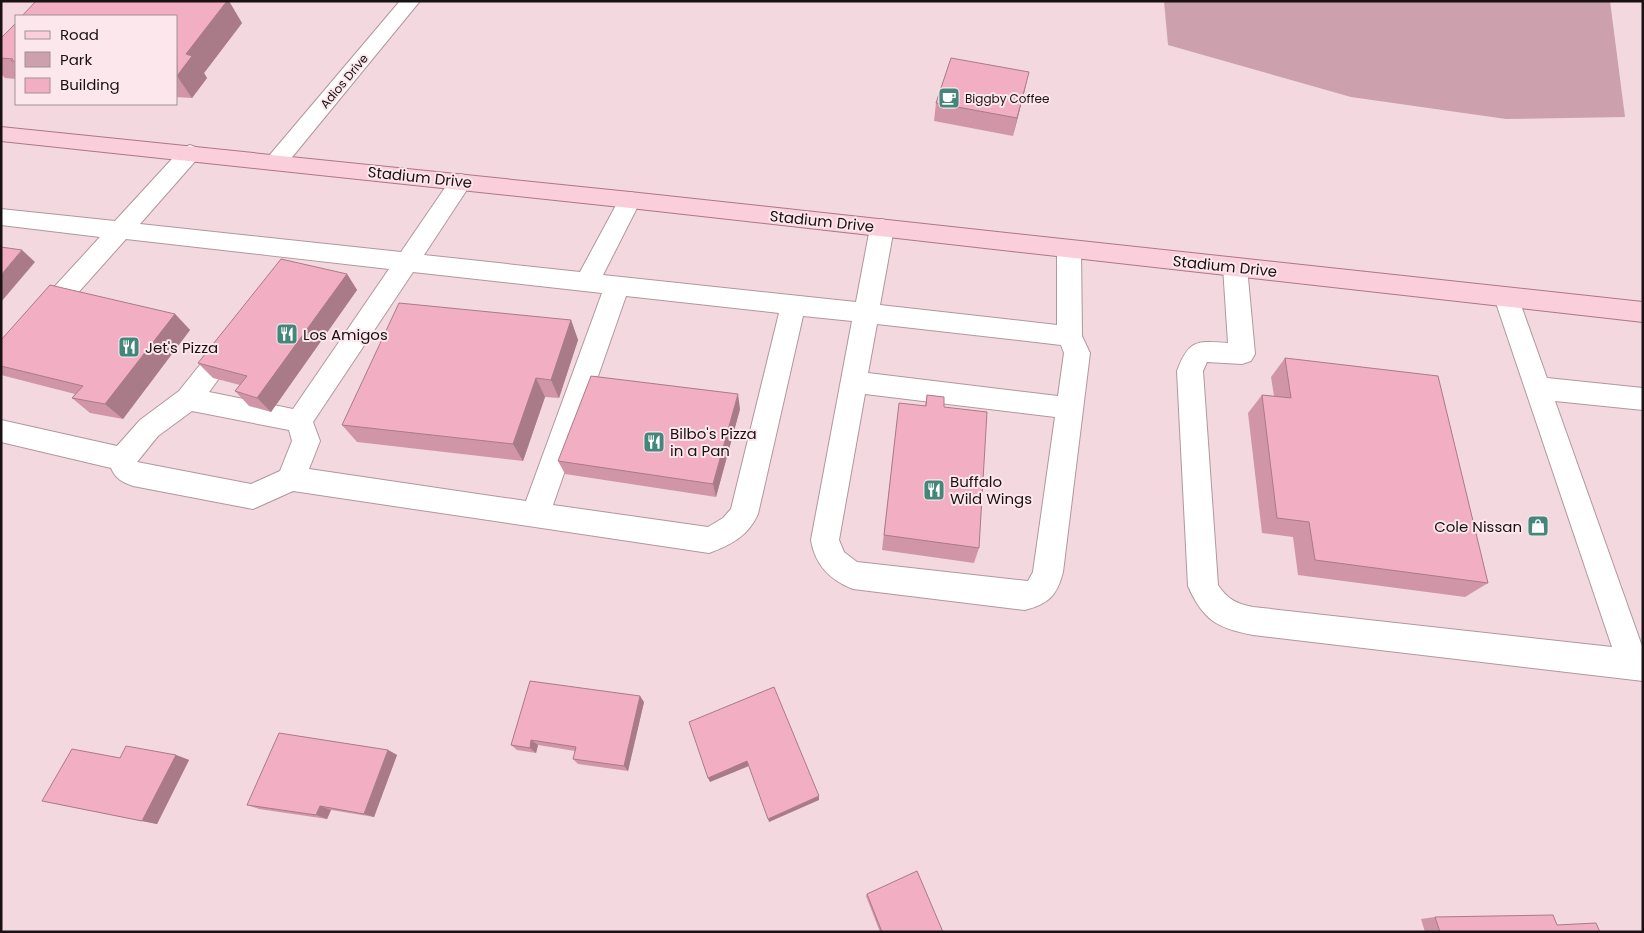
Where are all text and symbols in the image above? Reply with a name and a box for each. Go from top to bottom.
legend [15,15,178,105]
text: Road [60,24,99,45]
text: Park [60,49,92,70]
street label: Adios Drive [316,50,372,112]
text: Building [60,74,120,95]
cafe icon: Biggby Coffee [937,86,961,110]
place label: Biggby Coffee [965,90,1049,107]
street label: Stadium Drive [367,161,473,193]
street label: Stadium Drive [769,205,875,237]
street label: Stadium Drive [1172,250,1278,282]
restaurant icon: Los Amigos [275,322,299,346]
place label: Los Amigos [303,324,388,345]
restaurant icon: Jet's Pizza [117,335,141,359]
place label: Jet's Pizza [145,337,218,358]
place label: Bilbo's Pizza in a Pan [670,423,757,461]
restaurant icon: Bilbo's Pizza in a Pan [642,430,666,454]
place label: Buffalo Wild Wings [950,471,1032,509]
restaurant icon: Buffalo Wild Wings [922,478,946,502]
shop icon: Cole Nissan [1526,514,1550,538]
place label: Cole Nissan [1434,516,1522,537]

